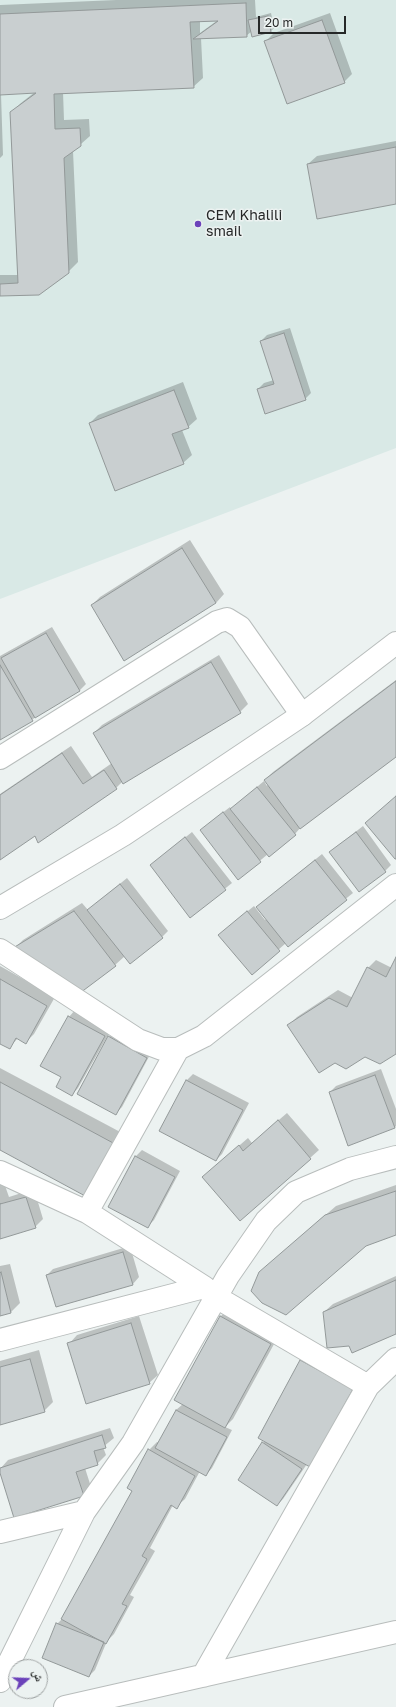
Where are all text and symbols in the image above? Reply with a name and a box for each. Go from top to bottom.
scale bar [260,8,348,34]
text: 20 m [265,15,293,30]
place label: CEM Khalili smail [206,208,282,240]
marker: CEM Khalili smail [193,219,203,229]
north arrow [8,1659,48,1699]
text: ش [31,1668,47,1683]

